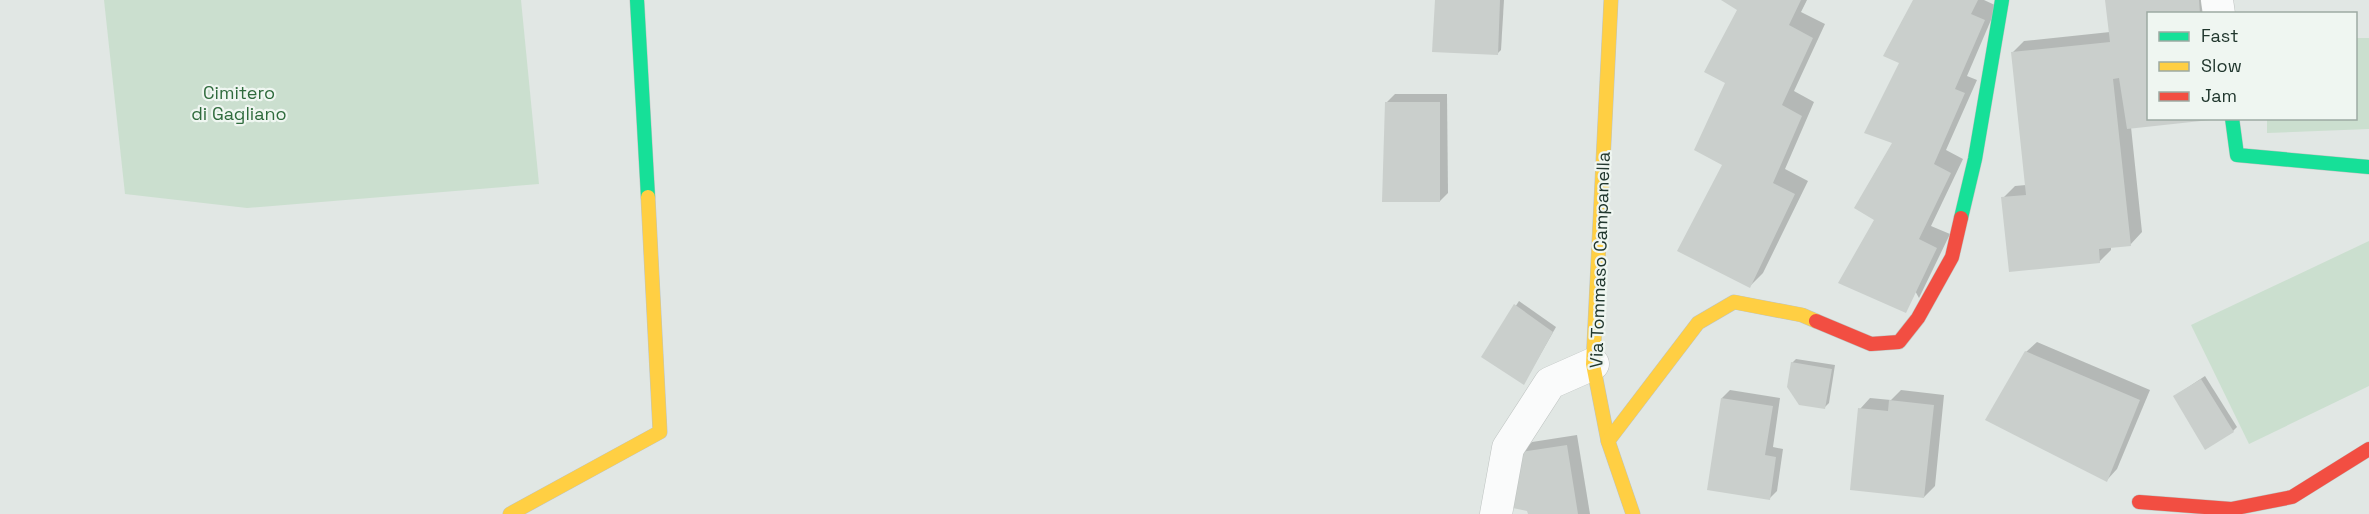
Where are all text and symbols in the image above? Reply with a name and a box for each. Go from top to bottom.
legend [2147,12,2357,120]
text: Fast [2201,24,2238,47]
text: Slow [2201,54,2242,77]
park label: Cimitero di Gagliano [191,81,287,125]
text: Jam [2201,84,2237,107]
street label: Via Tommaso Campanella [1584,151,1615,369]

